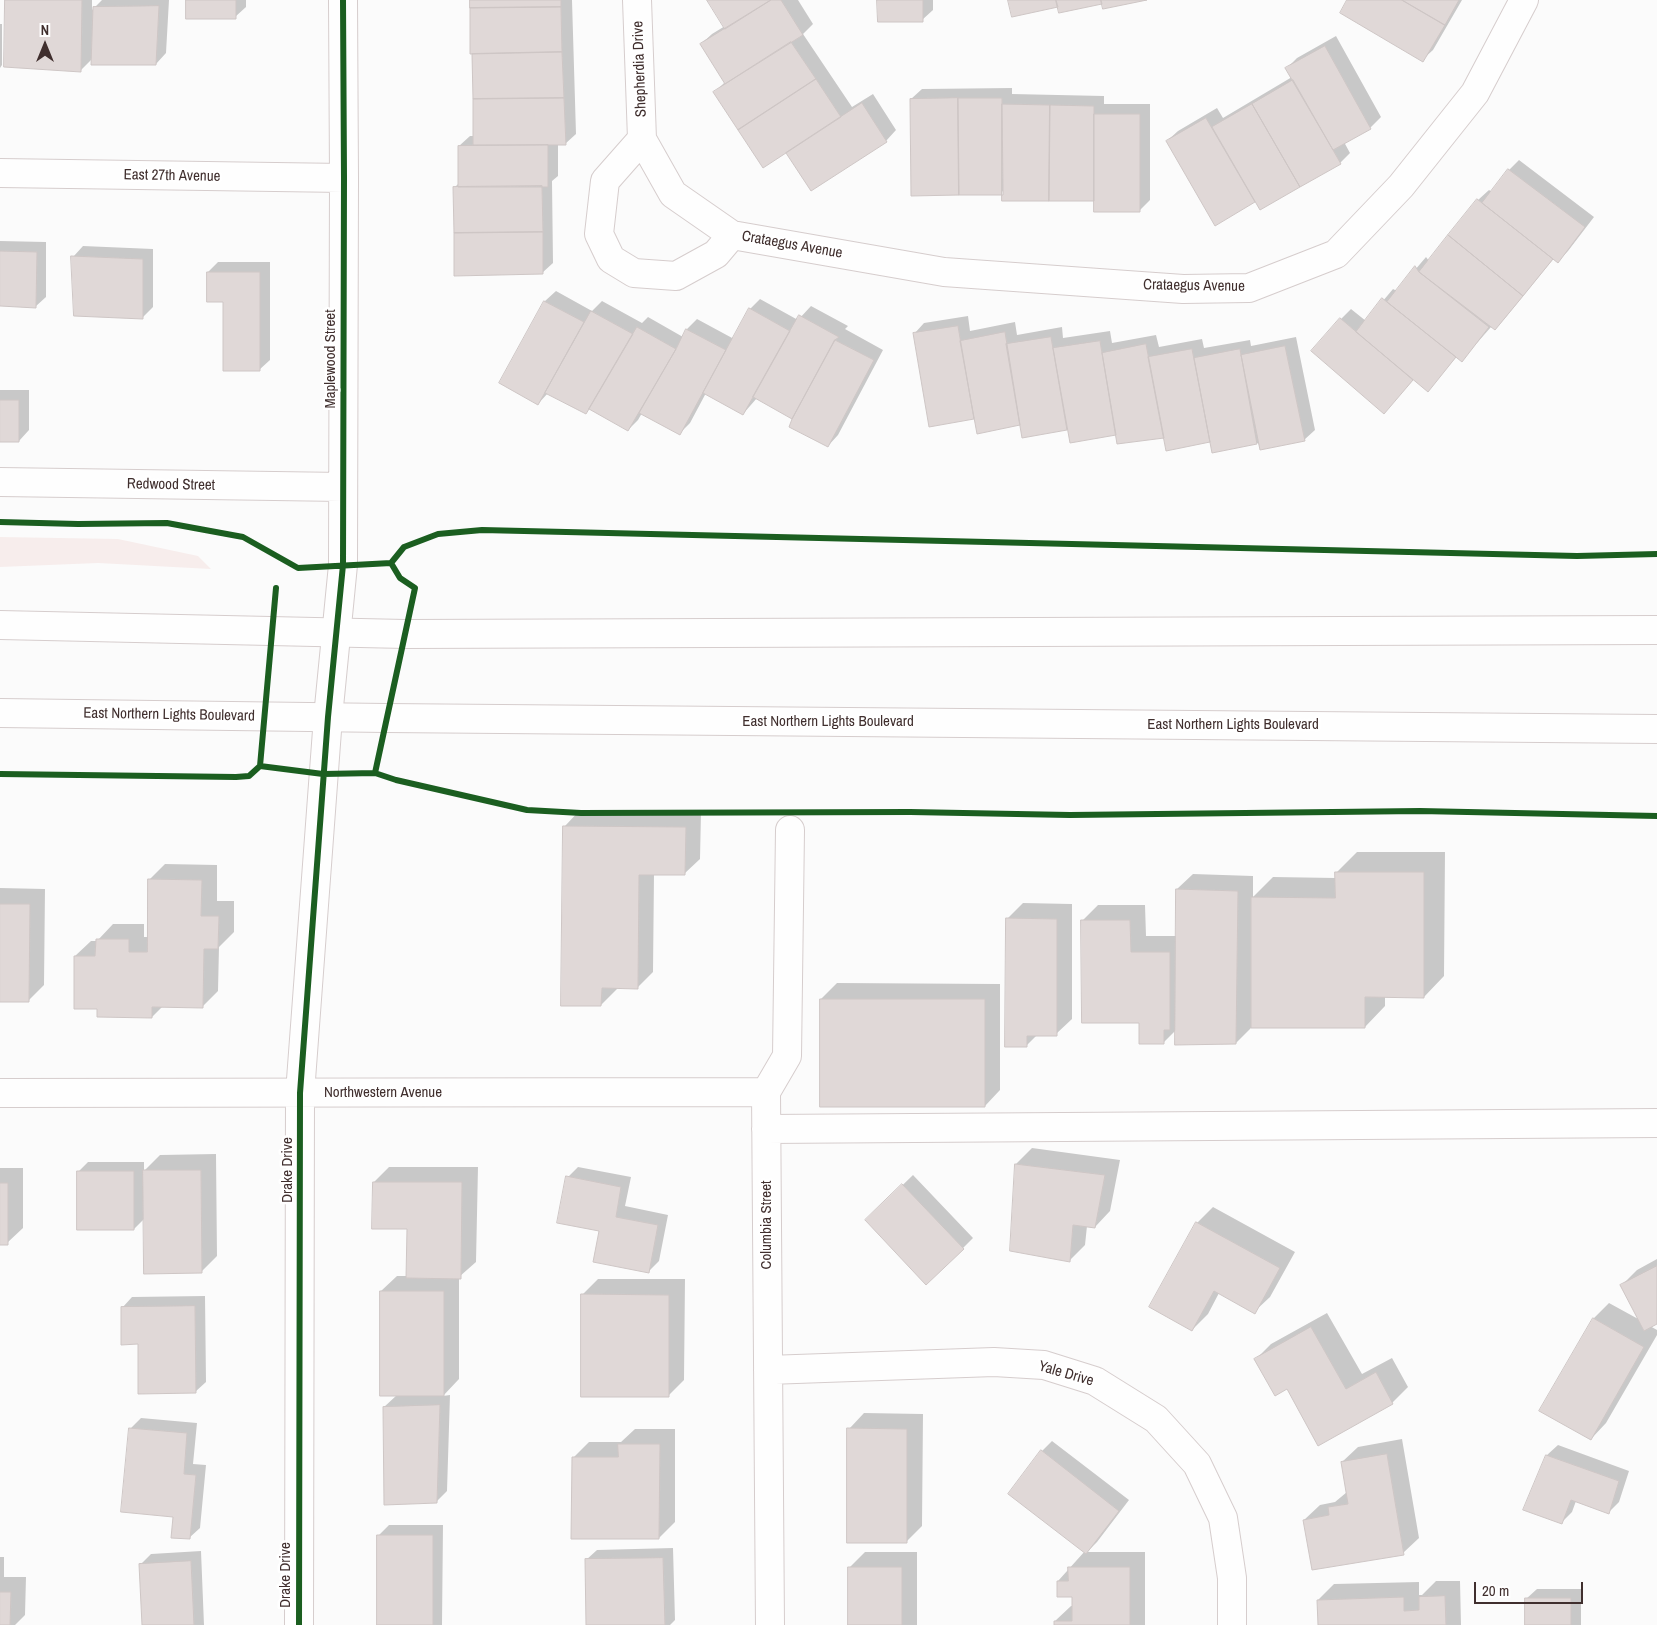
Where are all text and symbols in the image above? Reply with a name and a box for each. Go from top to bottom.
north arrow [20,20,70,70]
text: N [41,21,49,39]
street label: Shepherdia Drive [629,21,651,117]
street label: East 27th Avenue [123,166,221,186]
street label: Crataegus Avenue [740,227,844,263]
street label: Crataegus Avenue [1143,276,1245,296]
street label: Maplewood Street [322,309,340,409]
street label: Redwood Street [127,475,215,495]
street label: East Northern Lights Boulevard [83,705,255,725]
street label: East Northern Lights Boulevard [742,713,914,731]
street label: East Northern Lights Boulevard [1147,716,1319,734]
street label: Northwestern Avenue [324,1084,442,1102]
street label: Drake Drive [279,1137,297,1203]
street label: Columbia Street [758,1181,776,1269]
street label: Yale Drive [1036,1358,1096,1390]
street label: Drake Drive [277,1542,295,1608]
scale bar [1477,1572,1586,1604]
text: 20 m [1482,1580,1509,1601]

